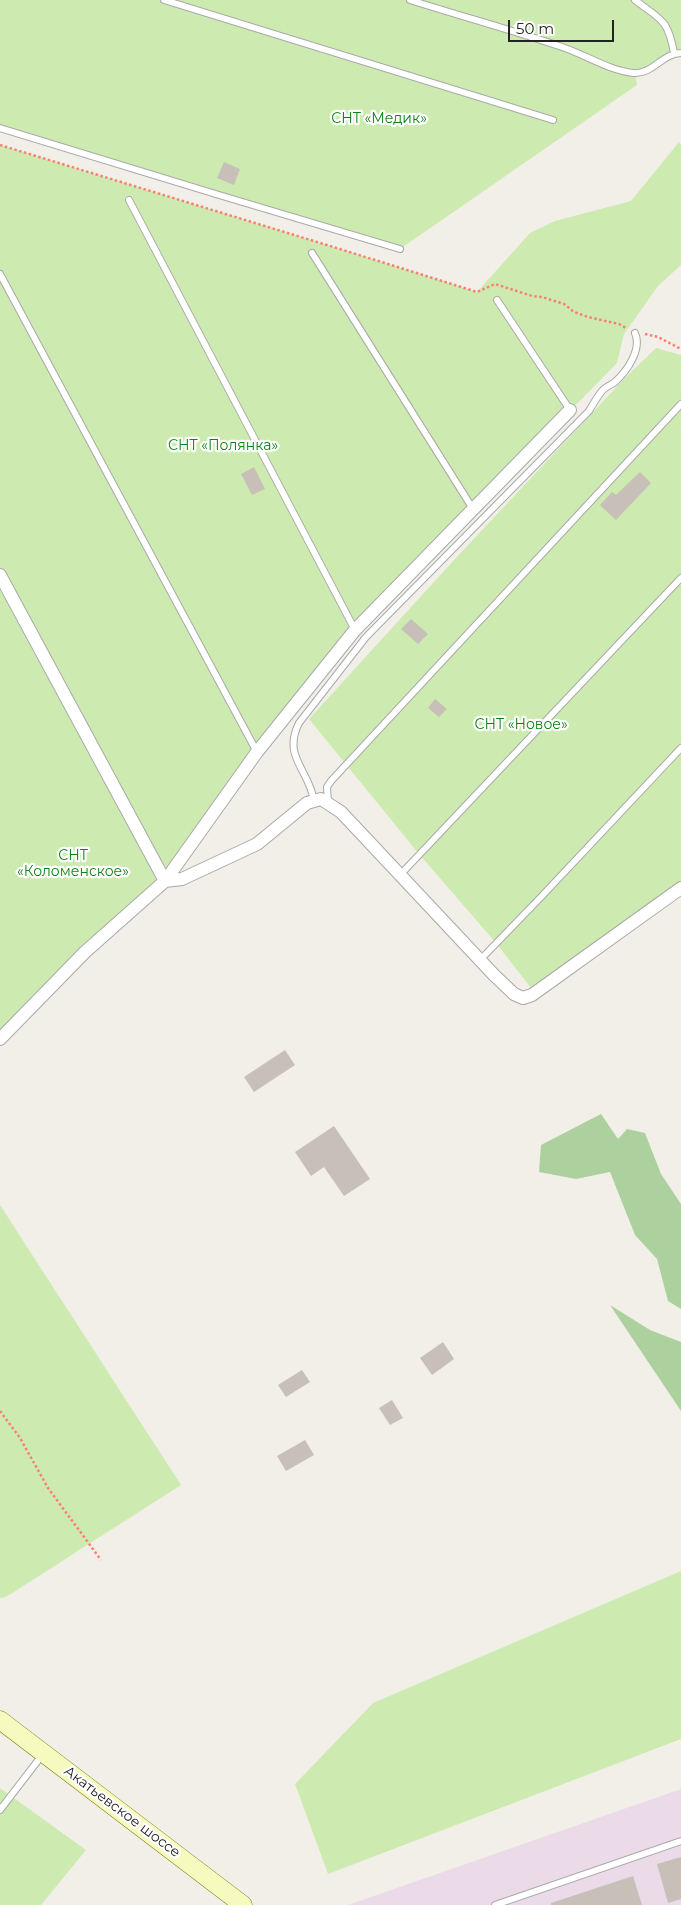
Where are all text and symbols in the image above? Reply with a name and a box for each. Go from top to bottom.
scale bar [511,10,617,42]
text: 50 m [516,19,554,38]
park label: СНТ «Медик» [331,111,427,127]
park label: СНТ «Полянка» [168,438,278,454]
park label: СНТ «Новое» [474,717,568,733]
park label: СНТ «Коломенское» [17,848,129,880]
street label: Акатьевское шоссе [61,1763,183,1861]

